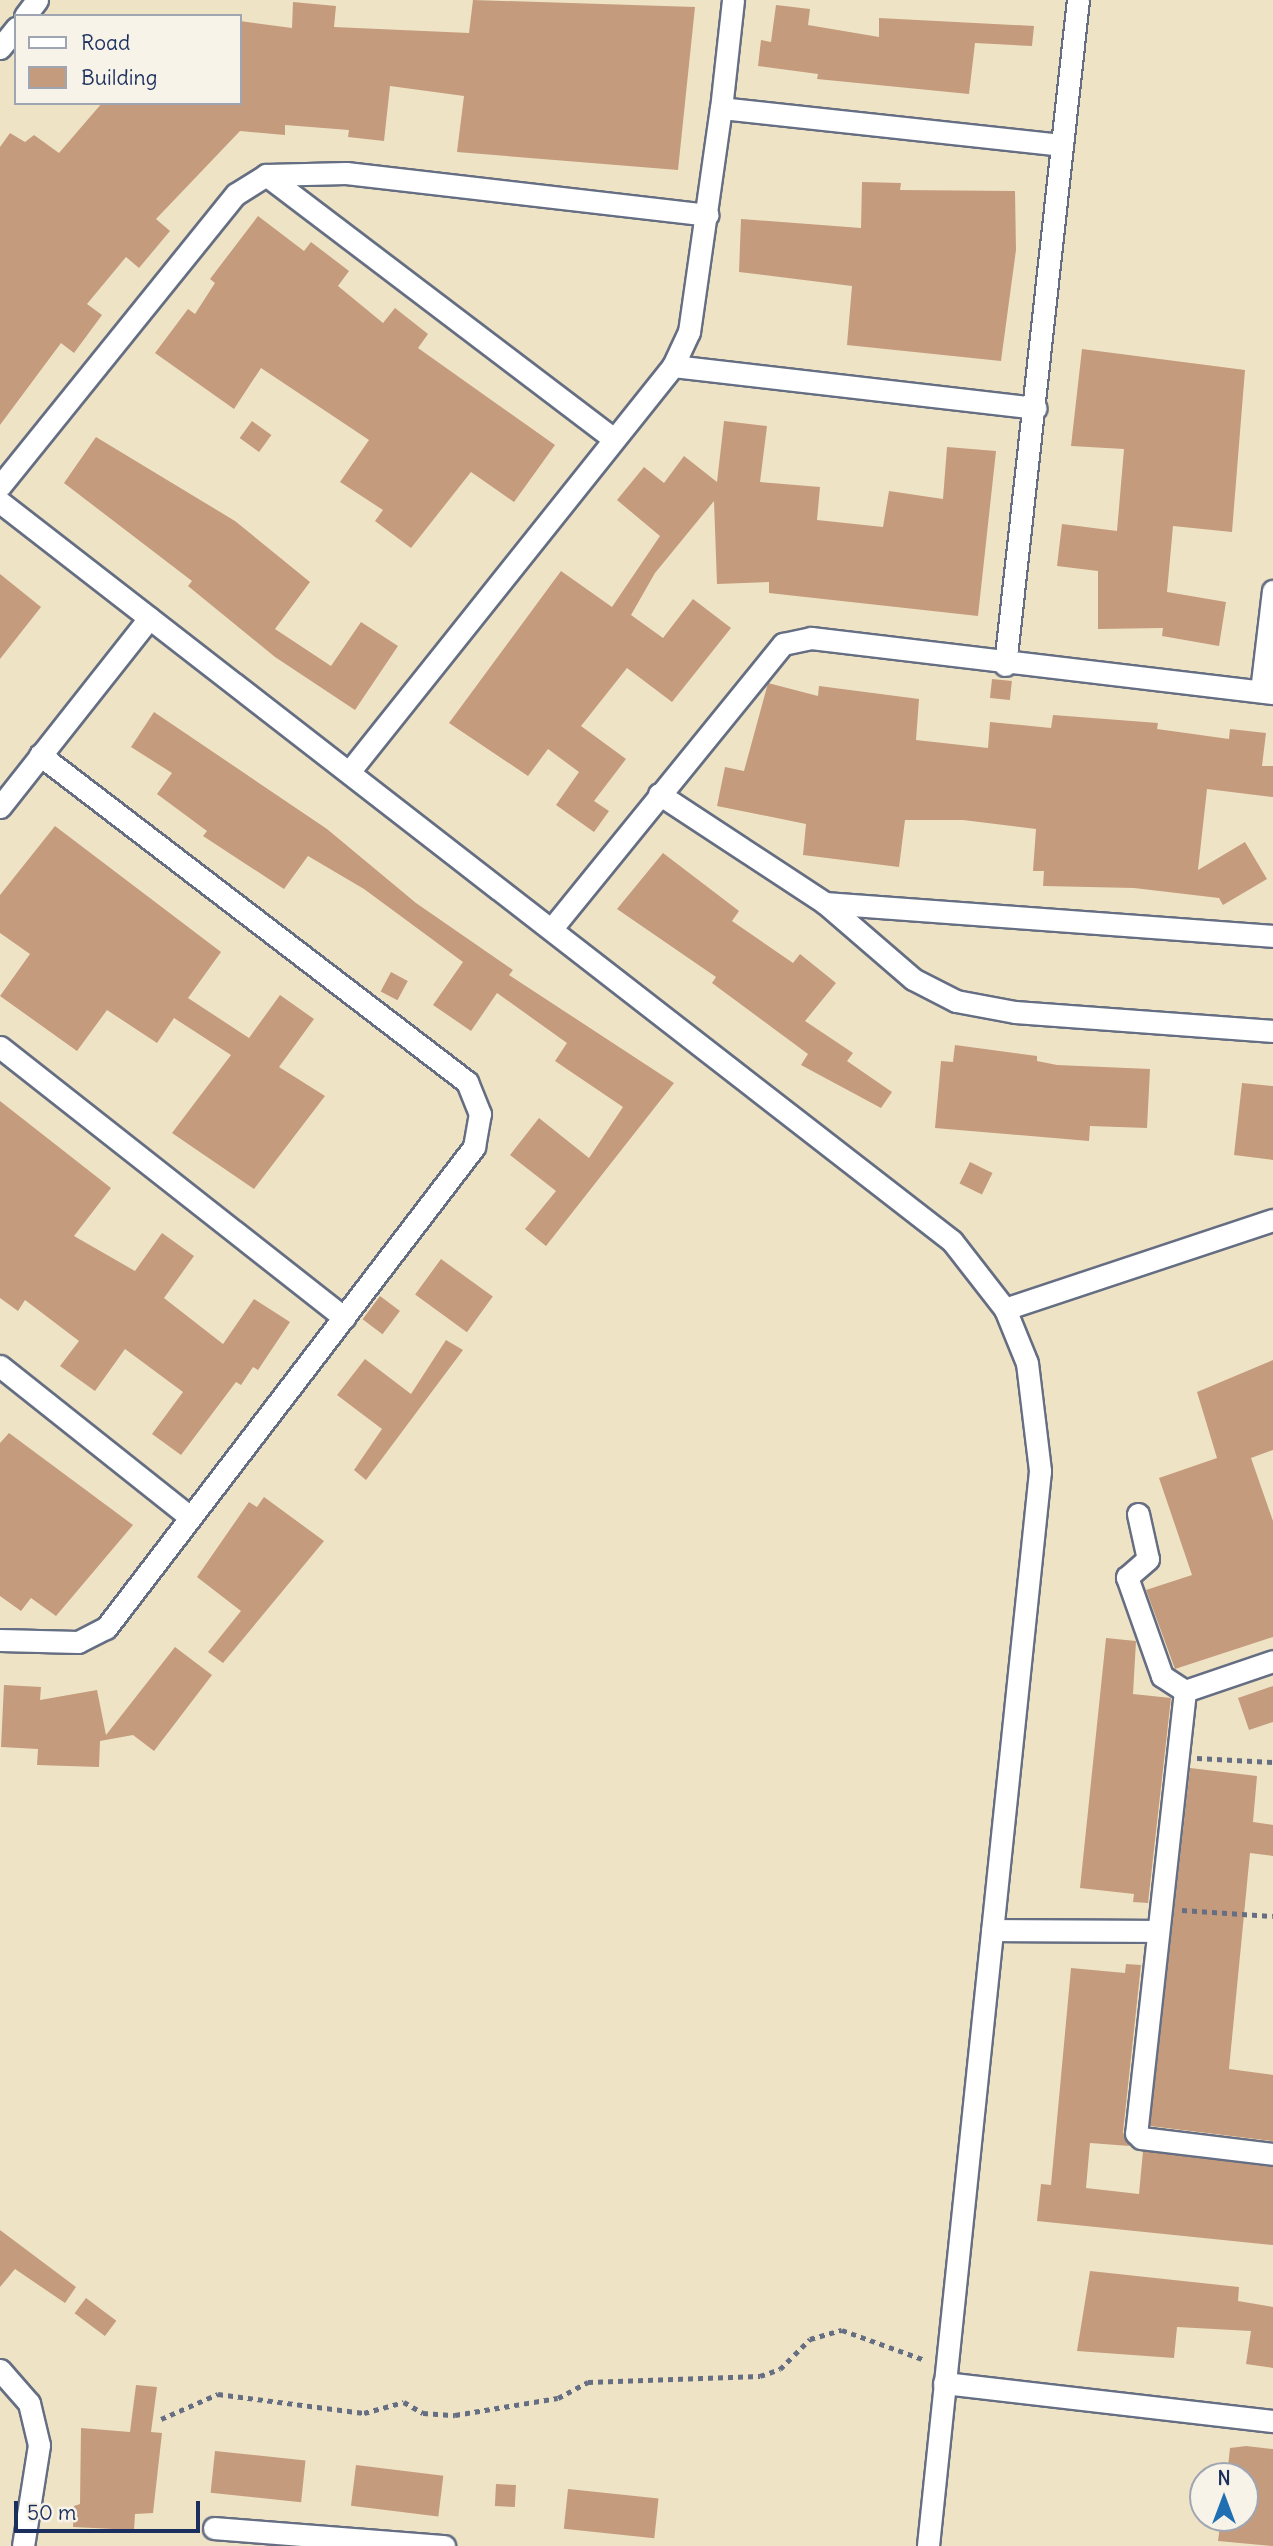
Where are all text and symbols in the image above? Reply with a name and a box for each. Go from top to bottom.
legend [14,14,242,105]
text: Road [81,29,130,56]
text: Building [81,64,157,91]
north arrow [1189,2462,1259,2532]
text: N [1217,2466,1231,2490]
scale bar [18,2486,203,2530]
text: 50 m [27,2499,76,2526]

